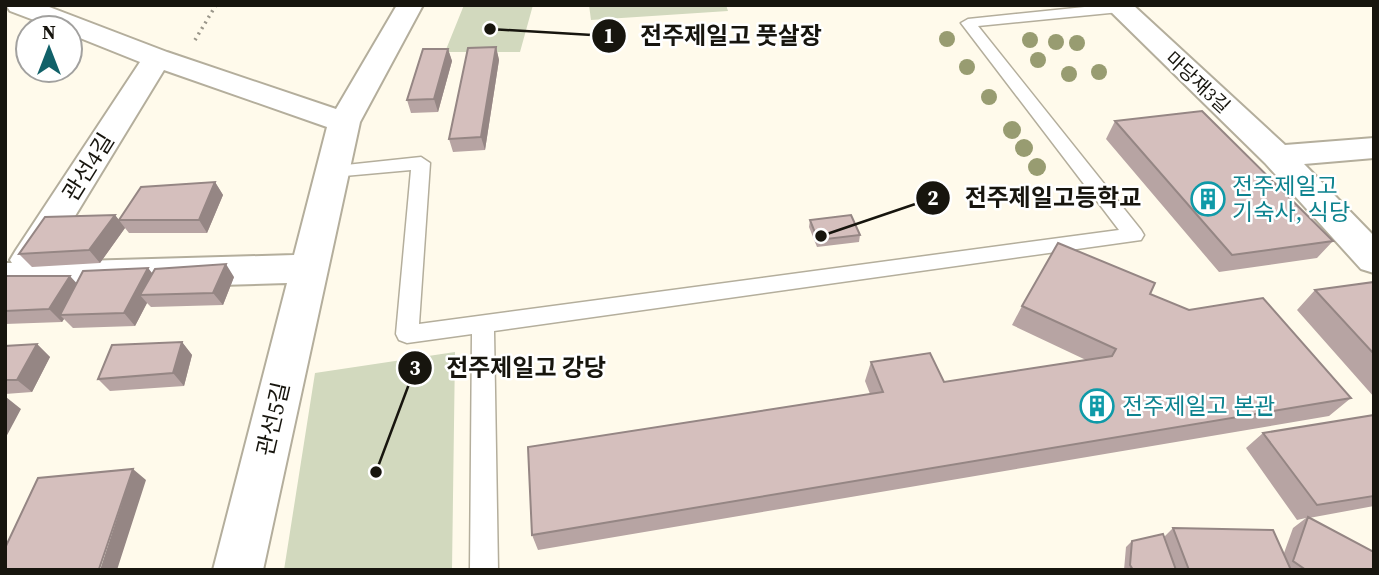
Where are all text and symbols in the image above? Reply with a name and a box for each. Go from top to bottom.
north arrow [14,14,84,84]
callout: 전주제일고 풋살장 [592,14,836,59]
text: N [42,19,56,45]
text: 전주제일고 풋살장 [640,19,822,52]
text: 1 [603,21,615,50]
street label: 마당재3길 [1160,45,1236,119]
street label: 관선4길 [55,127,121,207]
place label: 전주제일고 기숙사, 식당 [1232,170,1350,228]
callout: 전주제일고등학교 [916,176,1156,221]
building icon: 전주제일고 기숙사, 식당 [1189,180,1227,218]
text: 전주제일고등학교 [965,181,1141,214]
text: 2 [927,183,939,212]
callout: 전주제일고 강당 [397,345,620,390]
text: 전주제일고 강당 [446,351,606,384]
text: 3 [409,353,421,382]
street label: 관선5길 [249,379,297,459]
building icon: 전주제일고 본관 [1078,387,1116,425]
place label: 전주제일고 본관 [1122,390,1275,422]

